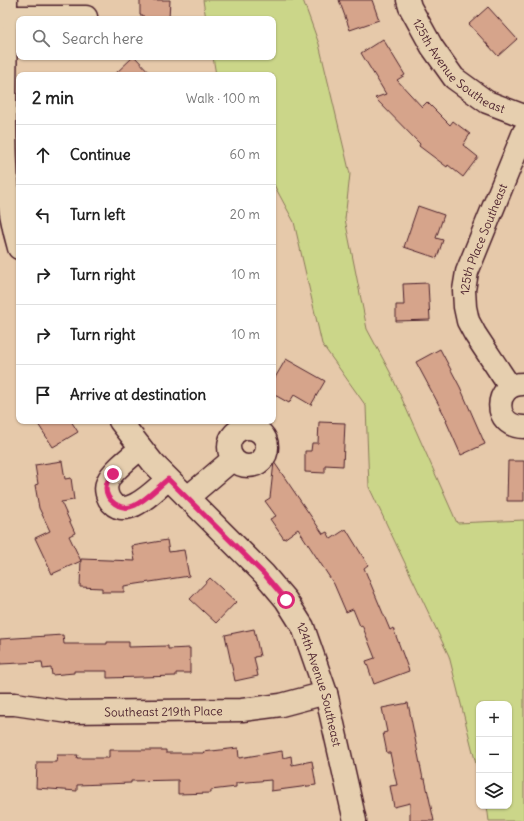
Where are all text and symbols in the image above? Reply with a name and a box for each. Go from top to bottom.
search box [16,16,276,60]
street label: 125th Avenue Southeast [410,16,507,116]
icon: search [30,27,52,49]
text: Search here [62,29,143,48]
text: 2 min [32,87,74,109]
text: Walk · 100 m [186,90,260,107]
icon: ahead [32,144,54,166]
text: Continue [70,145,131,164]
text: 60 m [229,146,260,163]
street label: 125th Place Southeast [457,181,510,295]
icon: left [32,204,54,226]
text: Turn left [70,205,125,224]
text: 20 m [230,206,260,223]
icon: right [32,264,54,286]
text: Turn right [70,265,135,284]
text: 10 m [232,266,260,283]
icon: right [32,324,54,346]
text: Turn right [70,325,135,344]
text: 10 m [232,326,260,343]
icon: arrive [32,384,54,406]
text: Arrive at destination [70,385,206,404]
route end [104,465,122,483]
route start [277,591,295,609]
street label: 124th Avenue Southeast [294,619,345,748]
map controls [476,701,512,809]
button: + [476,701,512,737]
street label: Southeast 219th Place [104,703,223,719]
button: − [476,737,512,773]
button: layers [476,773,512,809]

